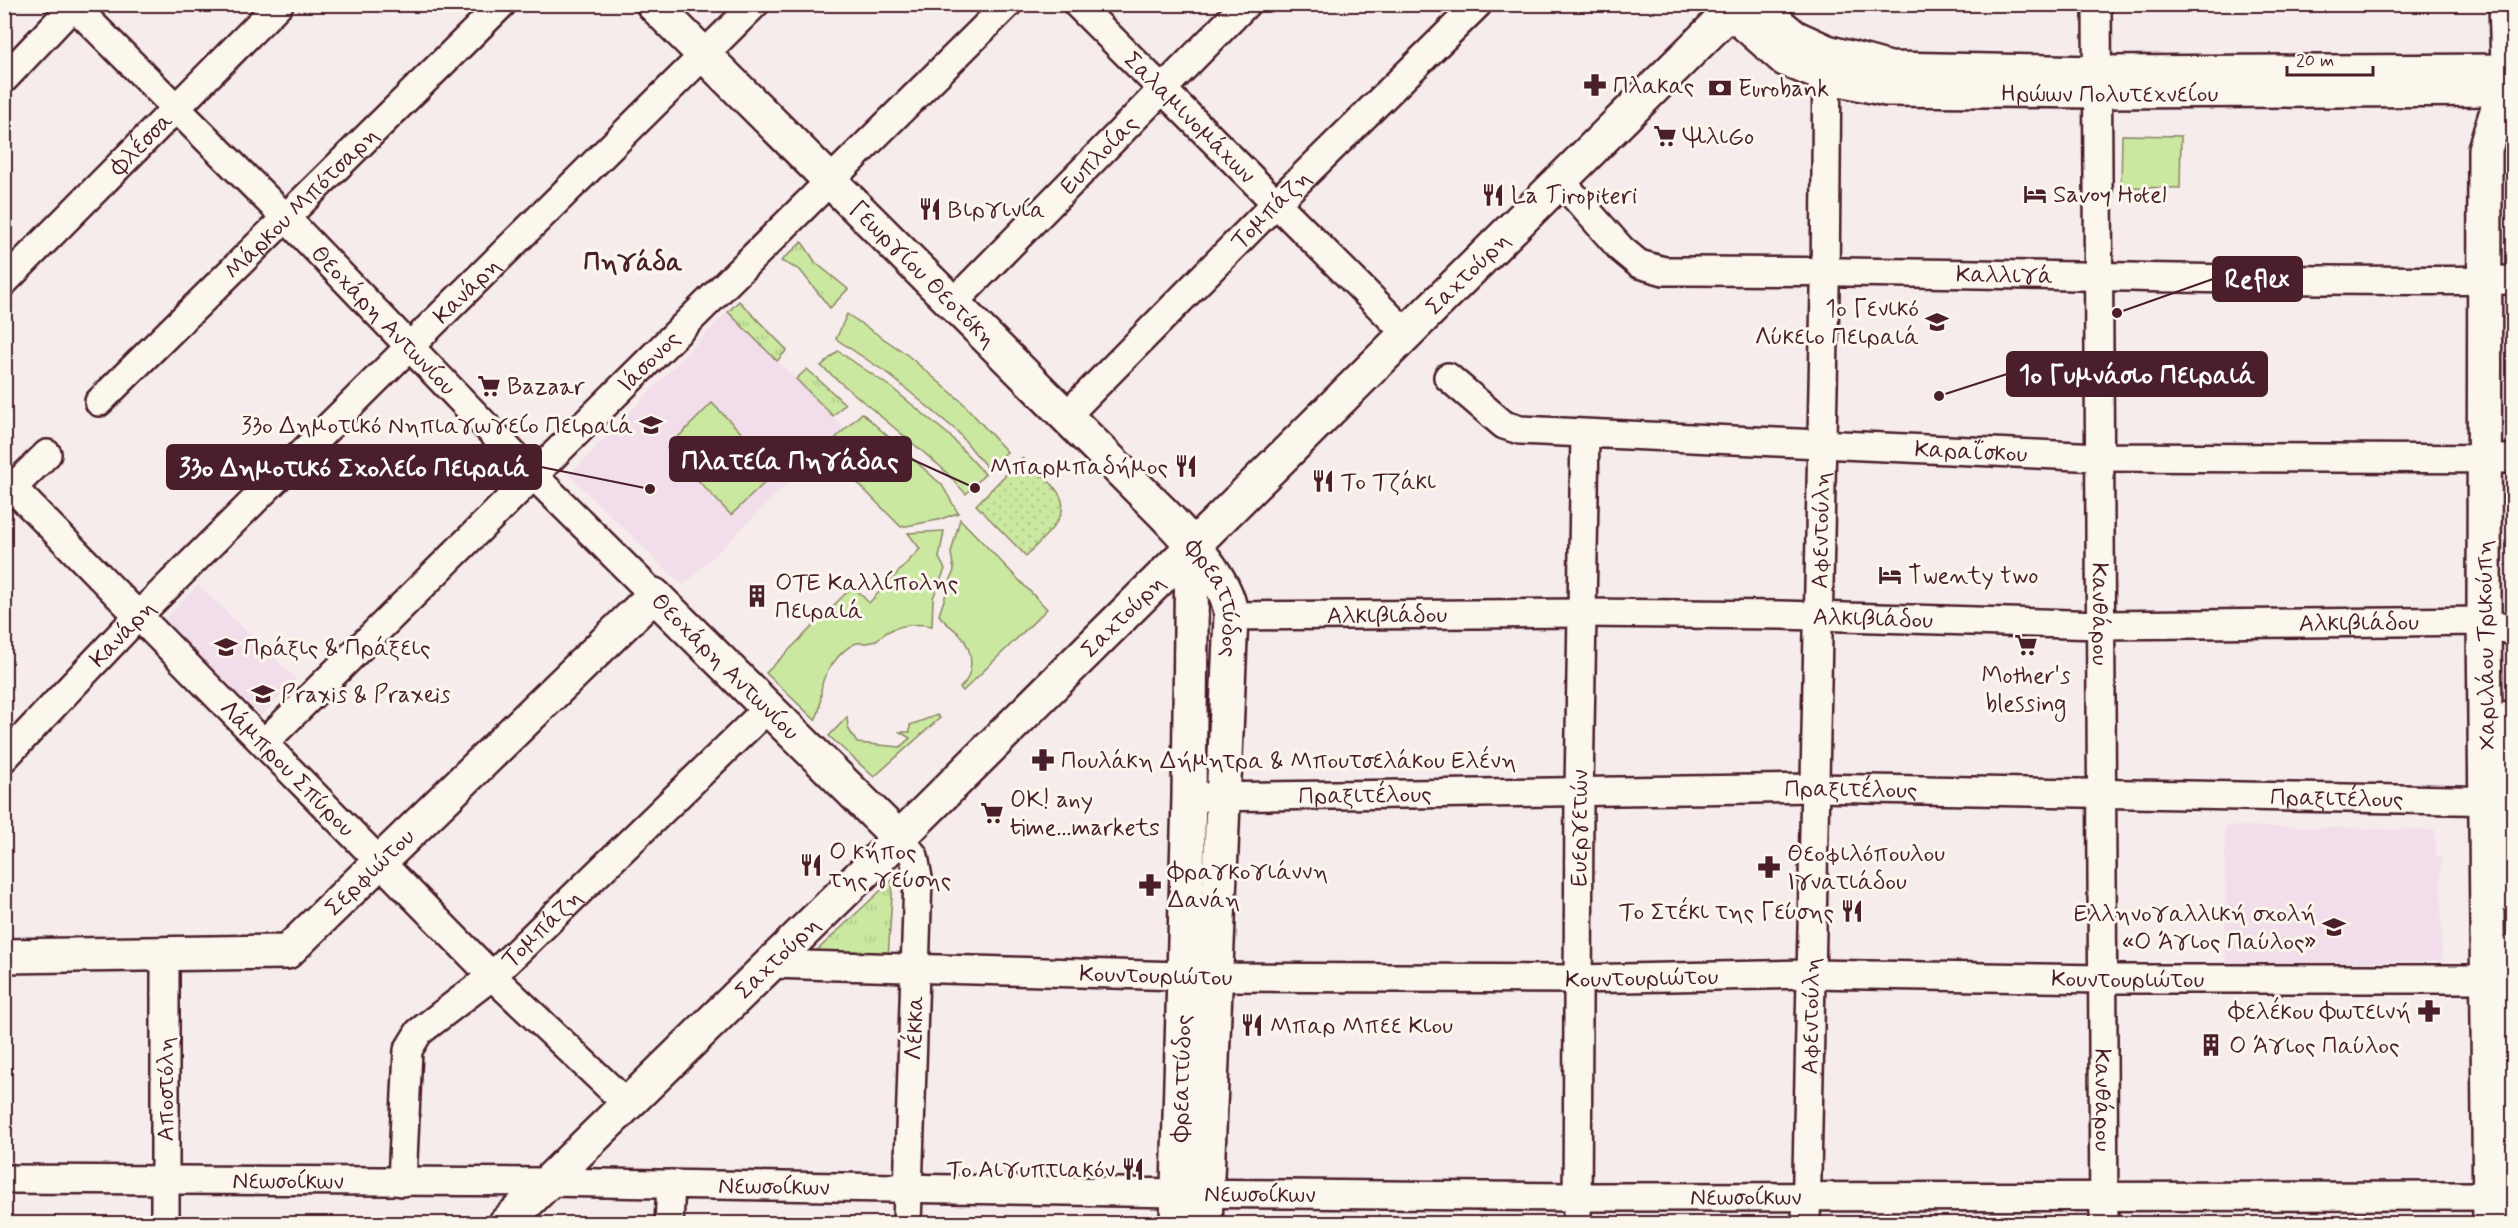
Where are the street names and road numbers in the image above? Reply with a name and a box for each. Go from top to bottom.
street label: Σαλαμινομάχων [1116,45,1262,191]
street label: Ηρώων Πολυτεχνείου [2000,79,2219,111]
street label: Φλέσσα [103,106,180,184]
street label: Ευπλοίας [1054,109,1145,202]
street label: Μάρκου Μπότσαρη [218,120,386,287]
street label: Τομπάζη [1225,163,1318,257]
street label: Γεωργίου Θεοτόκη [842,195,1003,355]
street label: Σαχτούρη [1420,225,1517,323]
street label: Θεοχάρη Αντωνίου [303,239,463,403]
street label: Κανάρη [427,251,508,332]
street label: Καλλιγά [1956,260,2053,293]
street label: Ιάσονος [612,324,688,400]
street label: Καραΐσκου [1914,434,2028,471]
street label: Αφεντούλη [1805,471,1838,589]
street label: Φρεαττύδος [1176,532,1245,658]
street label: Χαριλάου Τρικούπη [2469,540,2504,750]
street label: Κανθάρου [2083,562,2115,666]
street label: Σαχτούρη [1075,568,1173,665]
street label: Θεοχάρη Αντωνίου [644,587,806,748]
street label: Κανάρη [83,593,163,675]
street label: Αλκιβιάδου [1327,600,1448,632]
street label: Αλκιβιάδου [1812,602,1934,637]
street label: Αλκιβιάδου [2298,608,2419,640]
street label: Λάμπρου Σπύρου [212,694,361,844]
street label: Ευεργετών [1565,769,1596,887]
street label: Πραξιτέλους [1784,774,1918,807]
street label: Πραξιτέλους [1298,779,1432,813]
street label: Πραξιτέλους [2270,783,2404,816]
street label: Σερφιώτου [319,822,422,924]
street label: Τομπάζη [495,883,589,976]
street label: Σαχτούρη [729,910,827,1007]
street label: Αφεντούλη [1795,957,1828,1075]
street label: Κουντουριώτου [1079,959,1233,994]
street label: Κουντουριώτου [1565,962,1719,996]
street label: Κουντουριώτου [2051,964,2205,996]
street label: Λέκκα [898,995,932,1061]
street label: Φρεαττύδος [1165,1014,1200,1143]
street label: Αποστόλη [151,1037,182,1141]
street label: Κανθάρου [2086,1048,2118,1152]
street label: Νεωσοίκων [232,1166,344,1198]
street label: Νεωσοίκων [718,1171,830,1204]
street label: Νεωσοίκων [1204,1179,1316,1211]
street label: Νεωσοίκων [1690,1183,1802,1214]

